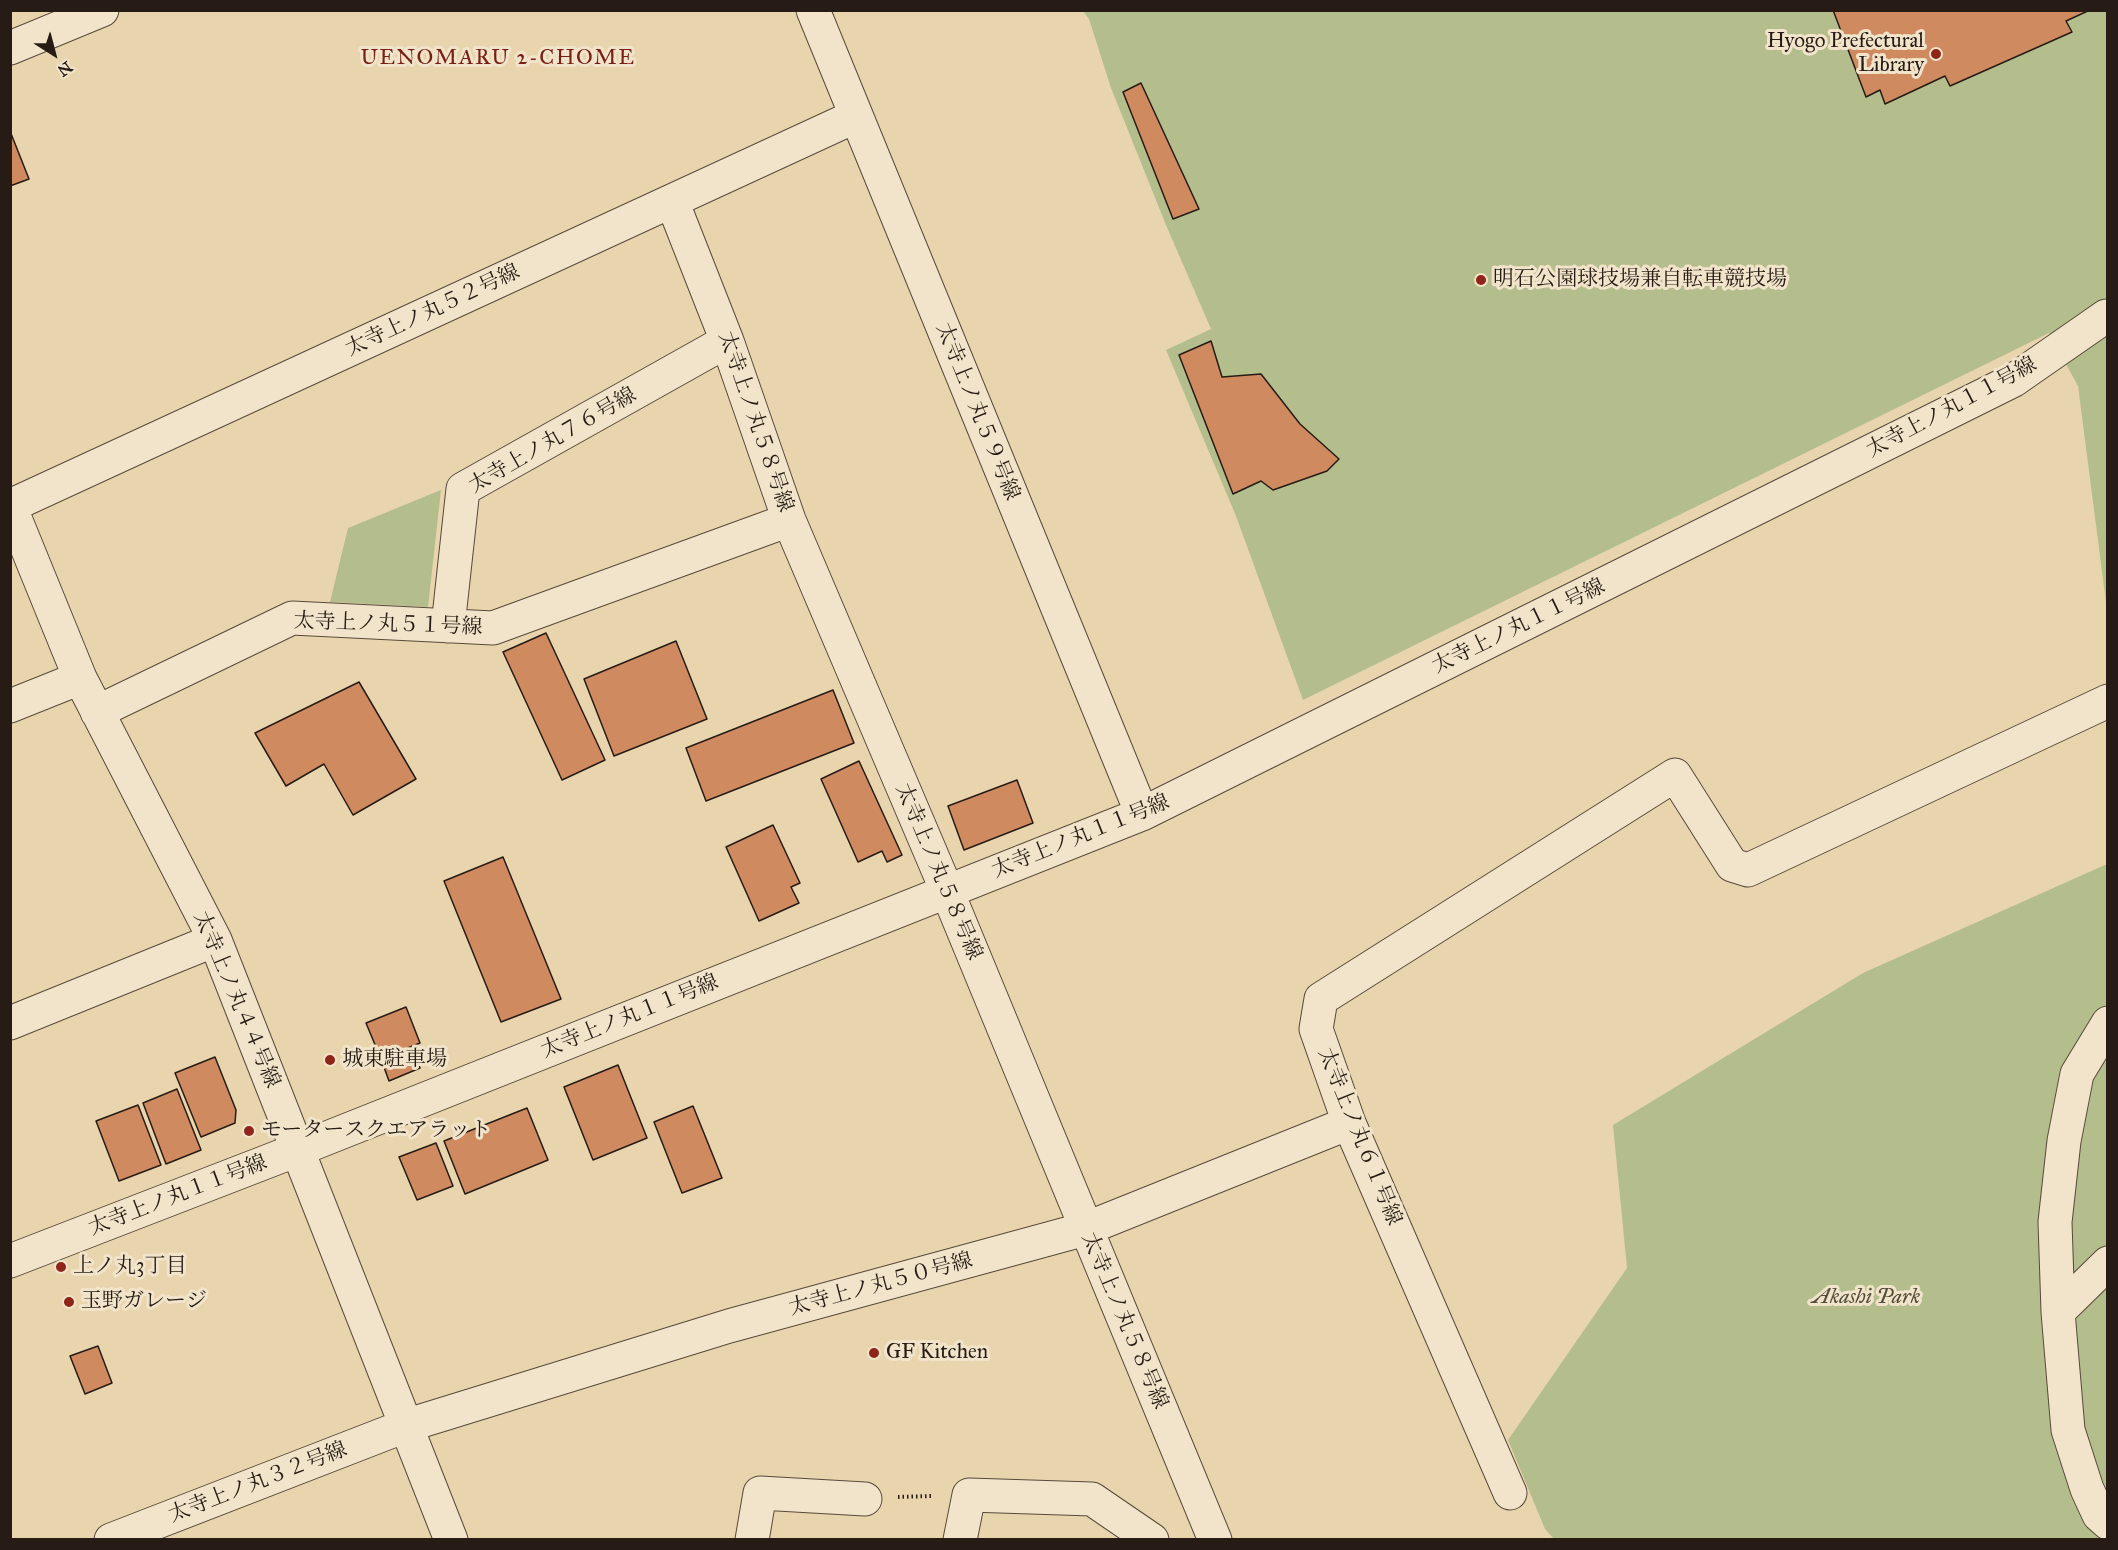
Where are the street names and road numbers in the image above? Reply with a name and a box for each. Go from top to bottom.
street label: 太寺上ノ丸５２号線 [342,260,524,362]
street label: 太寺上ノ丸５９号線 [930,320,1024,504]
street label: 太寺上ノ丸５８号線 [712,329,798,515]
street label: 太寺上ノ丸１１号線 [1863,353,2041,463]
street label: 太寺上ノ丸７６号線 [465,383,641,499]
street label: 太寺上ノ丸１１号線 [1429,574,1609,680]
street label: 太寺上ノ丸５１号線 [293,609,483,641]
street label: 太寺上ノ丸５８号線 [889,780,987,964]
street label: 太寺上ノ丸１１号線 [989,790,1173,884]
street label: 太寺上ノ丸４４号線 [187,908,285,1092]
street label: 太寺上ノ丸１１号線 [538,970,722,1064]
street label: 太寺上ノ丸６１号線 [1312,1045,1406,1229]
street label: 太寺上ノ丸１１号線 [85,1150,271,1242]
street label: 太寺上ノ丸５８号線 [1075,1229,1173,1413]
street label: 太寺上ノ丸５０号線 [786,1248,976,1322]
street label: 太寺上ノ丸３２号線 [165,1437,351,1529]

